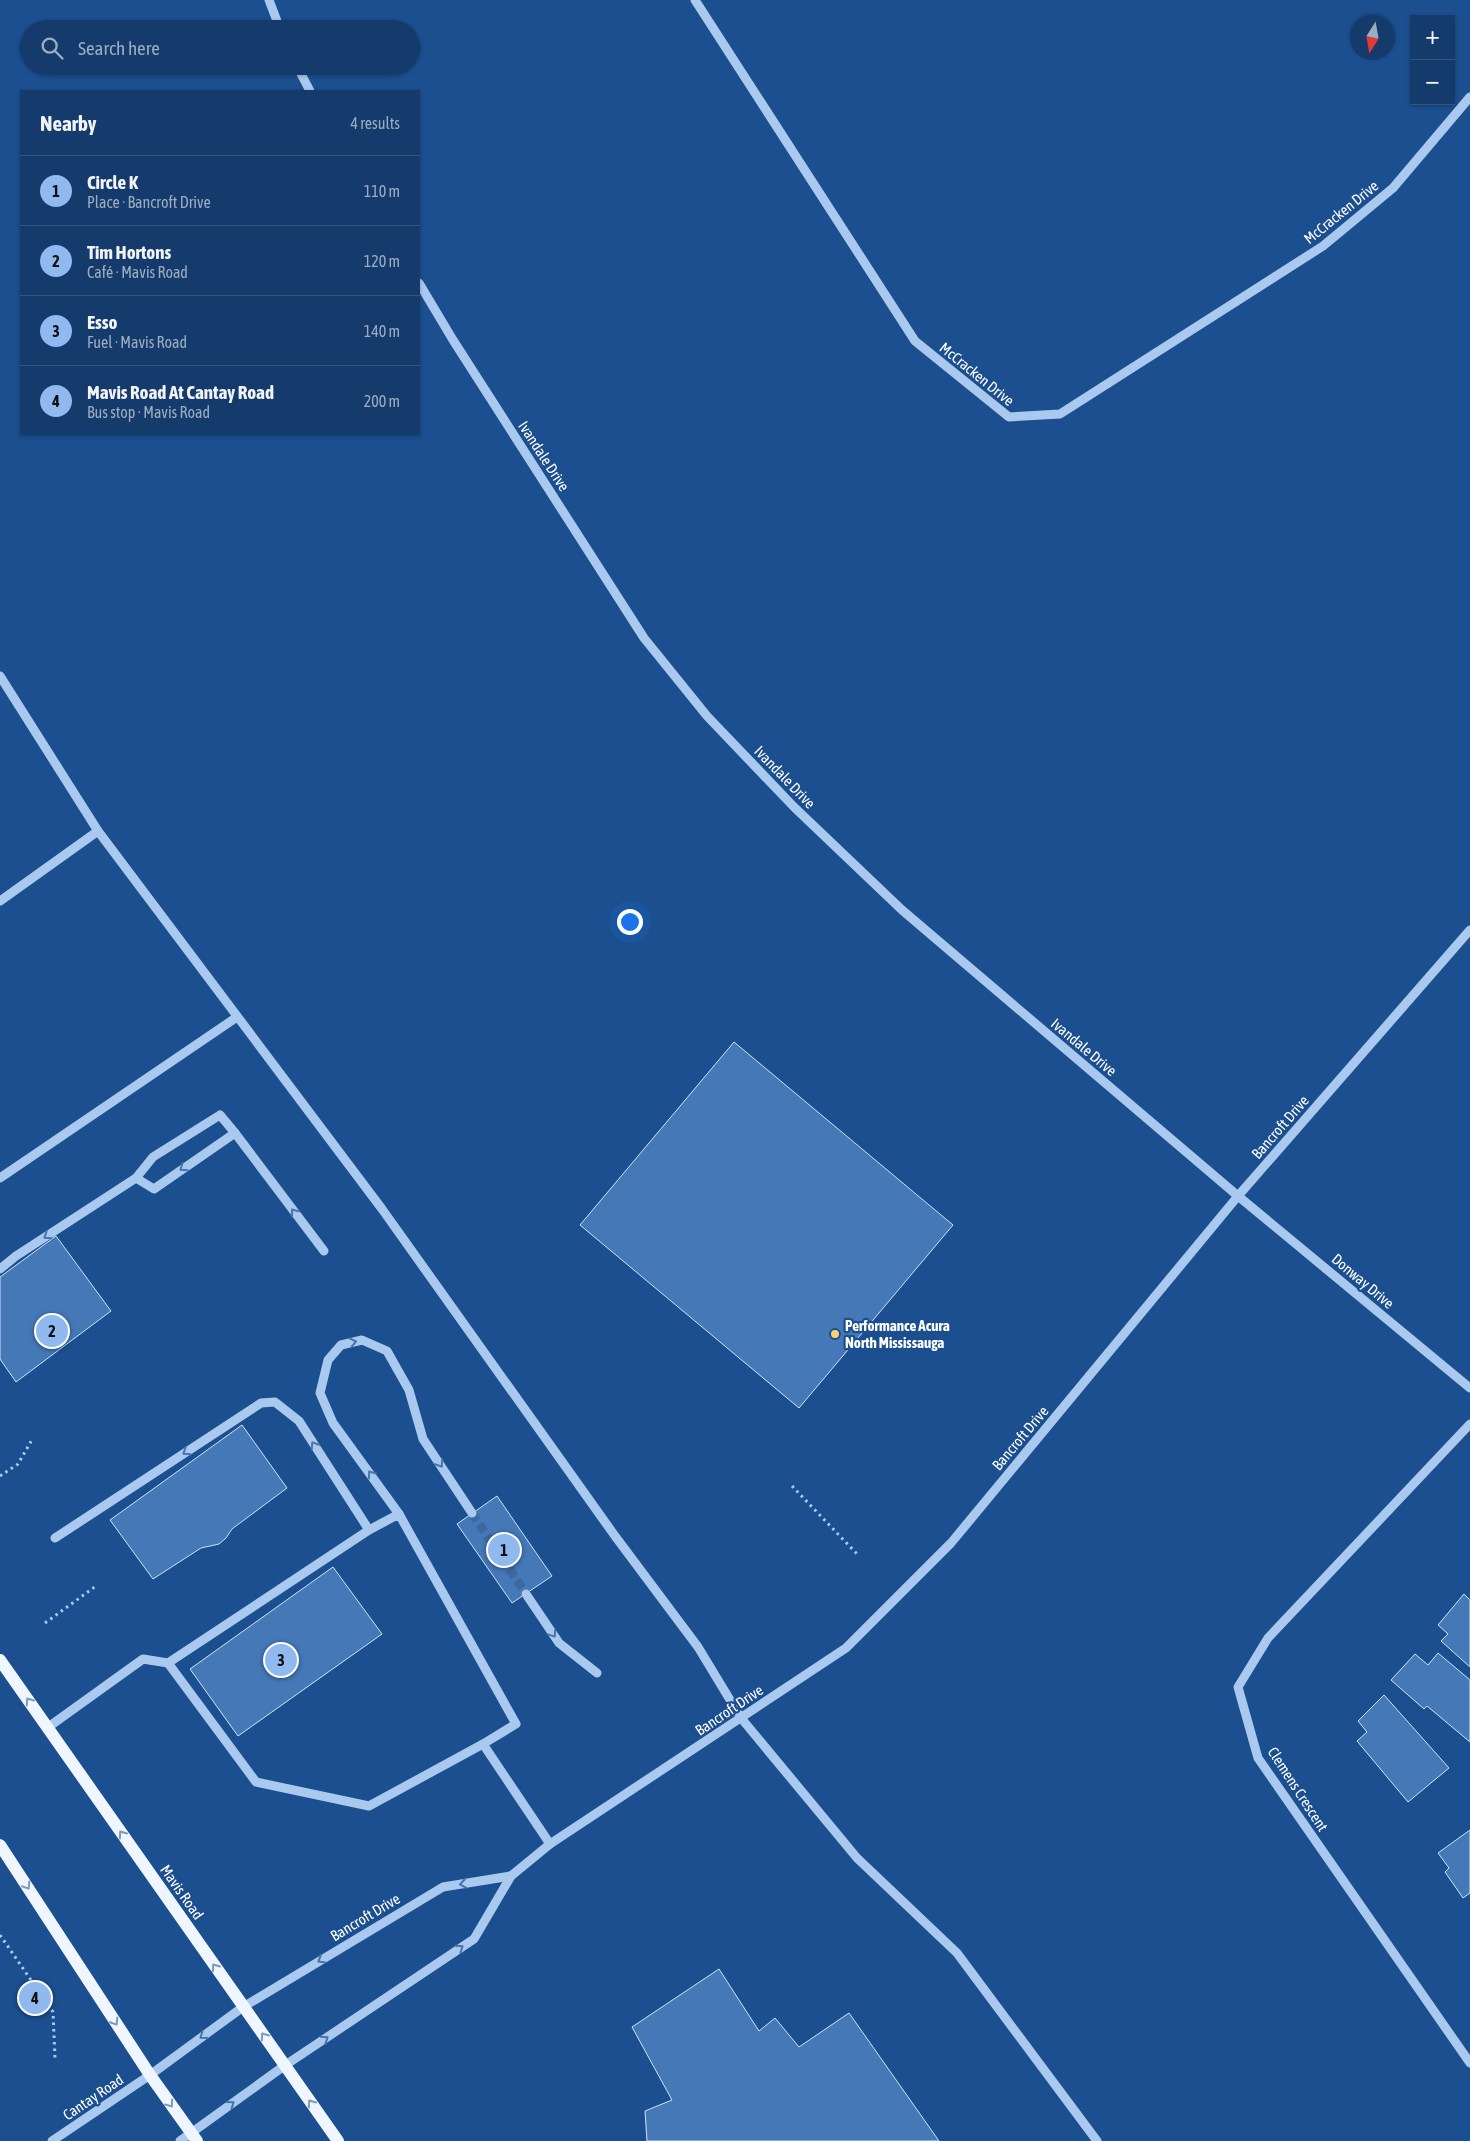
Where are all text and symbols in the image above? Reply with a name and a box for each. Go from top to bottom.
north arrow [1350,15,1395,60]
map controls [1410,15,1455,105]
button: + [1410,15,1455,60]
search box [20,20,420,75]
icon: search [38,34,66,62]
text: Search here [78,37,160,59]
button: − [1410,60,1455,105]
text: Nearby [40,111,96,135]
text: 4 results [350,114,400,132]
text: Circle K [87,171,138,193]
street label: McCracken Drive [1300,177,1382,247]
text: 1 [52,182,60,200]
text: 110 m [364,182,400,200]
text: Place · Bancroft Drive [87,193,211,211]
text: Tim Hortons [87,241,171,263]
text: 2 [52,252,60,270]
text: 120 m [364,252,400,270]
text: Café · Mavis Road [87,263,188,281]
text: Esso [87,311,117,333]
text: 3 [52,322,60,340]
text: 140 m [364,322,400,340]
text: Fuel · Mavis Road [87,333,187,351]
street label: McCracken Drive [936,339,1018,409]
text: Mavis Road At Cantay Road [87,381,274,403]
text: 4 [52,392,60,410]
text: 200 m [364,392,400,410]
text: Bus stop · Mavis Road [87,403,210,421]
street label: Ivandale Drive [515,418,573,494]
street label: Ivandale Drive [751,742,819,812]
your location [617,909,643,935]
street label: Ivandale Drive [1048,1015,1120,1079]
street label: Bancroft Drive [1248,1092,1312,1162]
one-way arrow [179,1162,188,1172]
one-way arrow [292,1209,300,1218]
one-way arrow [43,1230,53,1239]
street label: Donway Drive [1328,1250,1398,1312]
pin: 2 [36,1312,68,1350]
place label: Performance Acura North Mississauga [845,1317,950,1351]
marker: Performance Acura North Mississauga [829,1328,841,1340]
one-way arrow [349,1337,358,1348]
street label: Bancroft Drive [988,1403,1052,1473]
one-way arrow [311,1441,321,1450]
one-way arrow [182,1446,192,1455]
one-way arrow [434,1459,443,1468]
one-way arrow [368,1471,376,1480]
pin: 1 [488,1531,520,1569]
one-way arrow [547,1628,556,1638]
pin: 3 [265,1641,297,1679]
street label: Bancroft Drive [692,1681,766,1739]
one-way arrow [26,1697,35,1707]
street label: Clemens Crescent [1264,1744,1332,1834]
one-way arrow [119,1830,128,1840]
street label: Mavis Road [157,1861,207,1923]
one-way arrow [459,1878,467,1888]
one-way arrow [20,1881,30,1890]
street label: Bancroft Drive [327,1890,403,1944]
one-way arrow [454,1945,464,1954]
one-way arrow [317,1953,326,1963]
one-way arrow [212,1964,221,1973]
pin: 4 [19,1979,51,2017]
one-way arrow [109,2017,118,2026]
one-way arrow [200,2030,209,2039]
one-way arrow [260,2033,270,2042]
one-way arrow [319,2036,329,2045]
street label: Cantay Road [60,2071,126,2123]
one-way arrow [165,2098,173,2107]
one-way arrow [308,2099,317,2109]
one-way arrow [225,2102,234,2110]

